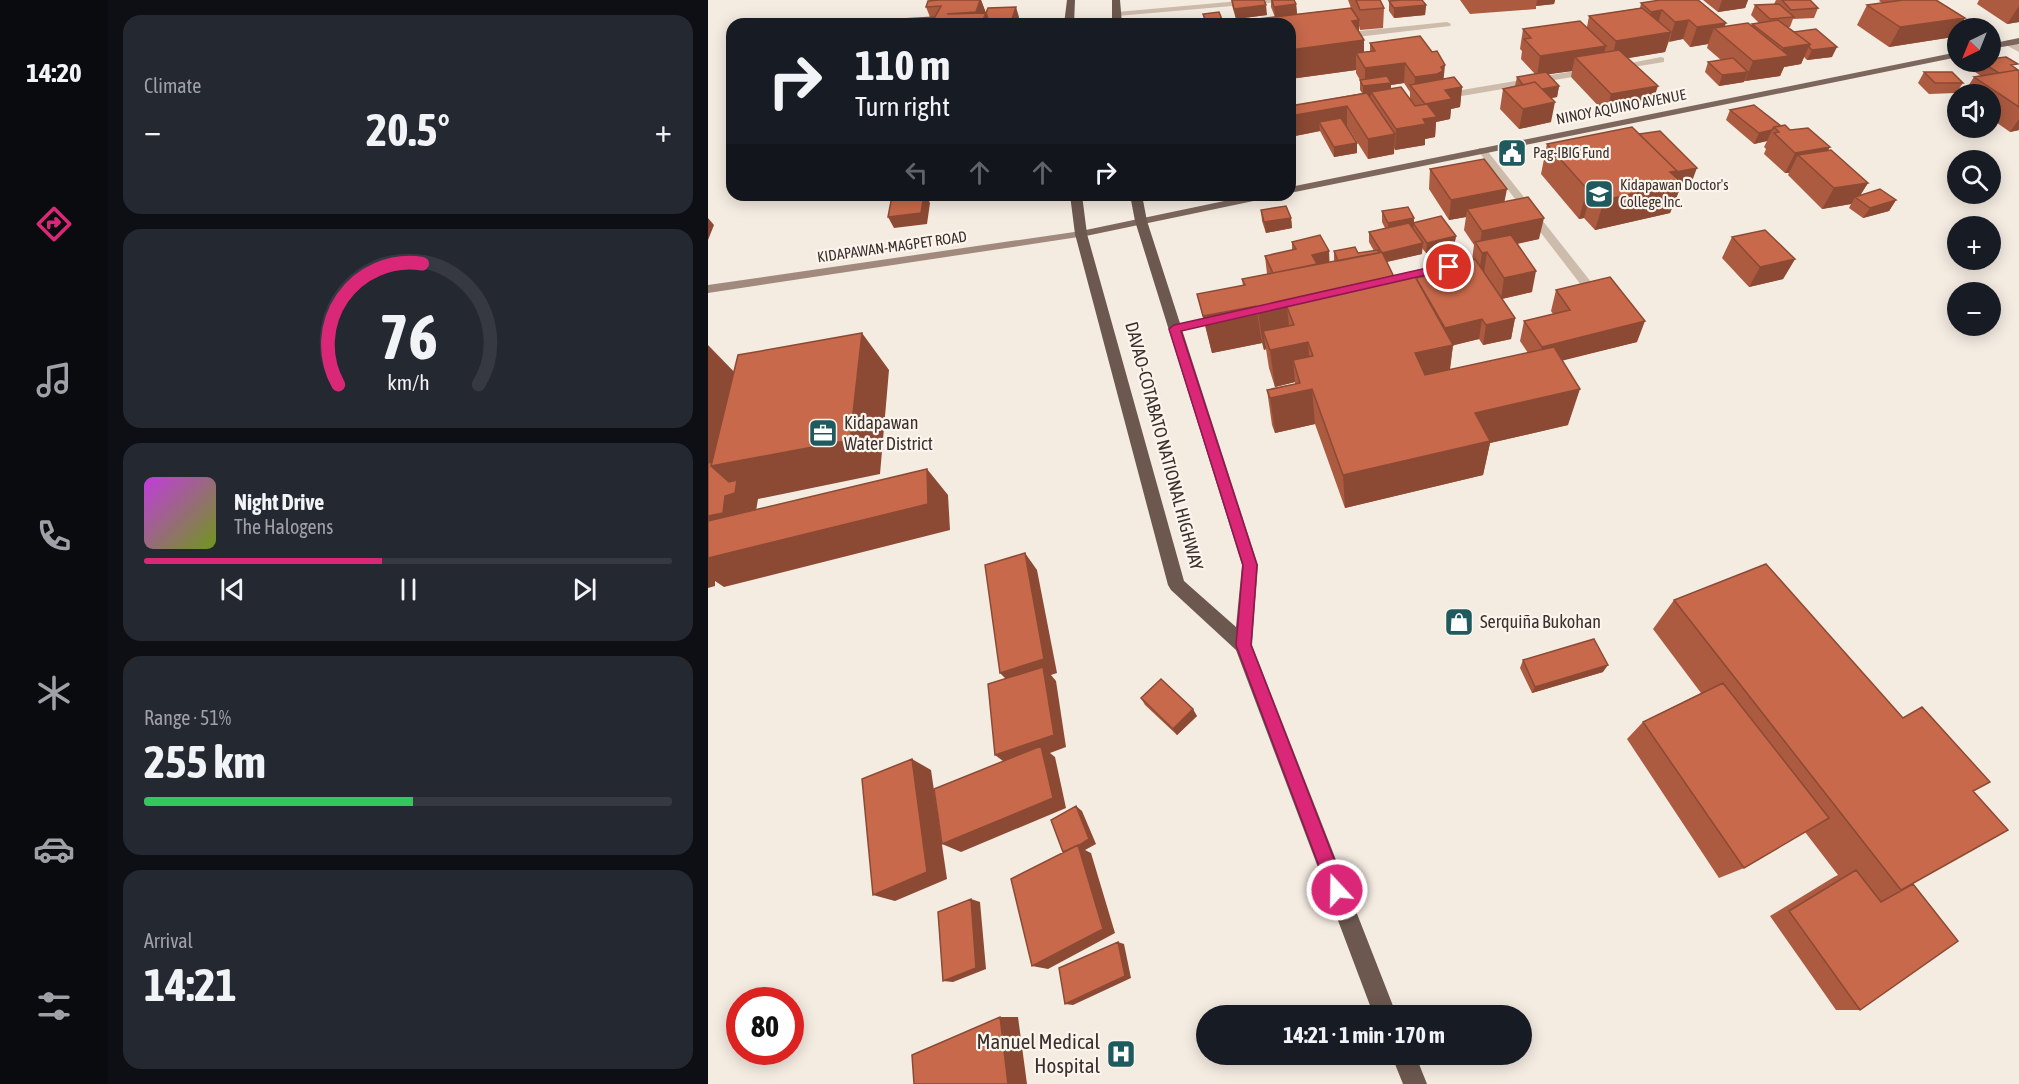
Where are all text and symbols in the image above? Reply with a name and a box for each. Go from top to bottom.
north arrow [1947,18,2001,72]
map controls [1947,18,2001,336]
text: 110 m [855,41,950,89]
icon: right [756,42,834,120]
text: 14:20 [26,57,82,88]
text: Climate [144,74,201,97]
button: sound [1947,84,2001,138]
street label: NINOY AQUINO AVENUE [1555,85,1688,127]
text: Turn right [855,91,950,122]
text: 20.5° [366,104,450,156]
text: − [144,111,161,149]
text: + [655,111,672,149]
public building icon: Pag-IBIG Fund [1496,137,1528,169]
place label: Pag-IBIG Fund [1533,144,1610,161]
button: search [1947,150,2001,204]
icon: left [900,156,933,189]
icon: ahead [963,156,996,189]
icon: ahead [1026,156,1059,189]
icon: right [1089,156,1122,189]
place label: Kidapawan Doctor's College Inc. [1620,176,1728,210]
school or university icon: Kidapawan Doctor's College Inc. [1583,178,1615,210]
icon: directions [33,203,75,245]
button: + [1947,216,2001,270]
street label: KIDAPAWAN-MAGPET ROAD [816,228,968,265]
pin [1423,241,1474,292]
icon: arrive [1432,250,1465,283]
button: − [1947,282,2001,336]
text: 76 [379,301,437,372]
street label: DAVAO-COTABATO NATIONAL HIGHWAY [1121,319,1208,572]
icon: music [33,359,75,401]
text: km/h [387,371,429,396]
place label: Kidapawan Water District [844,412,933,454]
office icon: Kidapawan Water District [807,417,839,449]
text: Night Drive [234,489,324,515]
icon: phone [33,515,75,557]
text: The Halogens [234,515,333,538]
icon: previous [216,573,249,606]
icon: pause [392,573,425,606]
icon: next [568,573,601,606]
shop icon: Serquiña Bukohan [1443,606,1475,638]
place label: Serquiña Bukohan [1480,611,1601,632]
icon: climate [33,672,75,714]
text: Range · 51% [144,706,231,729]
text: 255 km [144,736,266,788]
icon: car [33,828,75,870]
position arrow [1305,858,1369,922]
text: Arrival [144,929,193,952]
text: 14:21 [144,959,237,1011]
icon: filters [33,985,75,1027]
speed limit sign: 80 [726,987,804,1065]
text: 14:21 · 1 min · 170 m [1283,1022,1445,1048]
place label: Manuel Medical Hospital [976,1029,1100,1077]
hospital icon: Manuel Medical Hospital [1105,1038,1137,1070]

